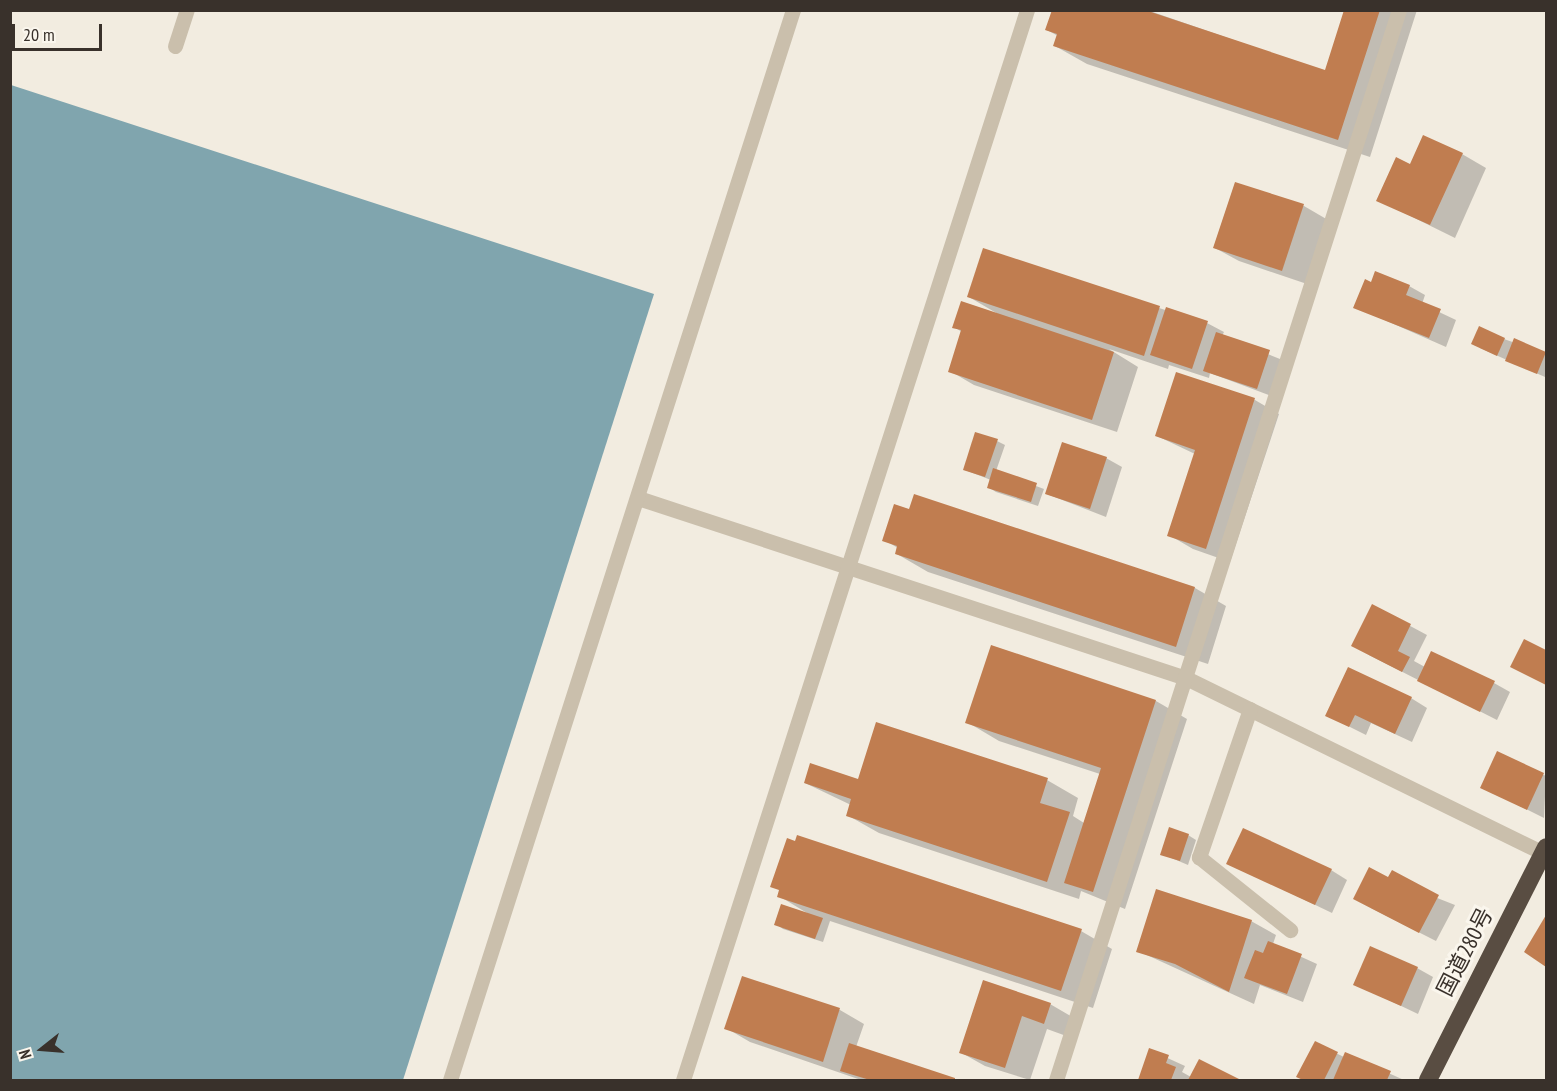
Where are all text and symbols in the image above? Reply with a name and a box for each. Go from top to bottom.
scale bar [15,12,105,50]
text: 20 m [23,23,55,46]
street label: 国道280号 [1432,903,1498,1001]
north arrow [12,1019,72,1079]
text: N [14,1047,36,1061]

